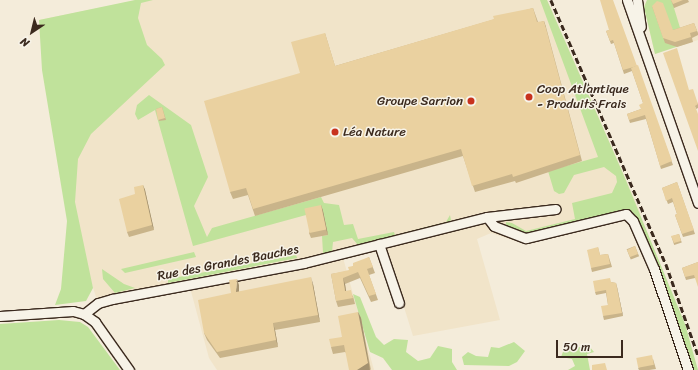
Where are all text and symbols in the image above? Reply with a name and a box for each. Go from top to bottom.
north arrow [12,12,52,52]
text: N [16,32,33,52]
place label: Coop Atlantique - Produits Frais [537,82,629,113]
marker: Coop Atlantique - Produits Frais [524,92,534,102]
place label: Groupe Sarrion [377,93,463,109]
marker: Groupe Sarrion [466,96,476,106]
place label: Léa Nature [343,124,405,140]
marker: Léa Nature [330,127,340,137]
street label: Rue des Grandes Bauches [156,242,300,284]
scale bar [558,332,625,358]
text: 50 m [563,336,590,358]

